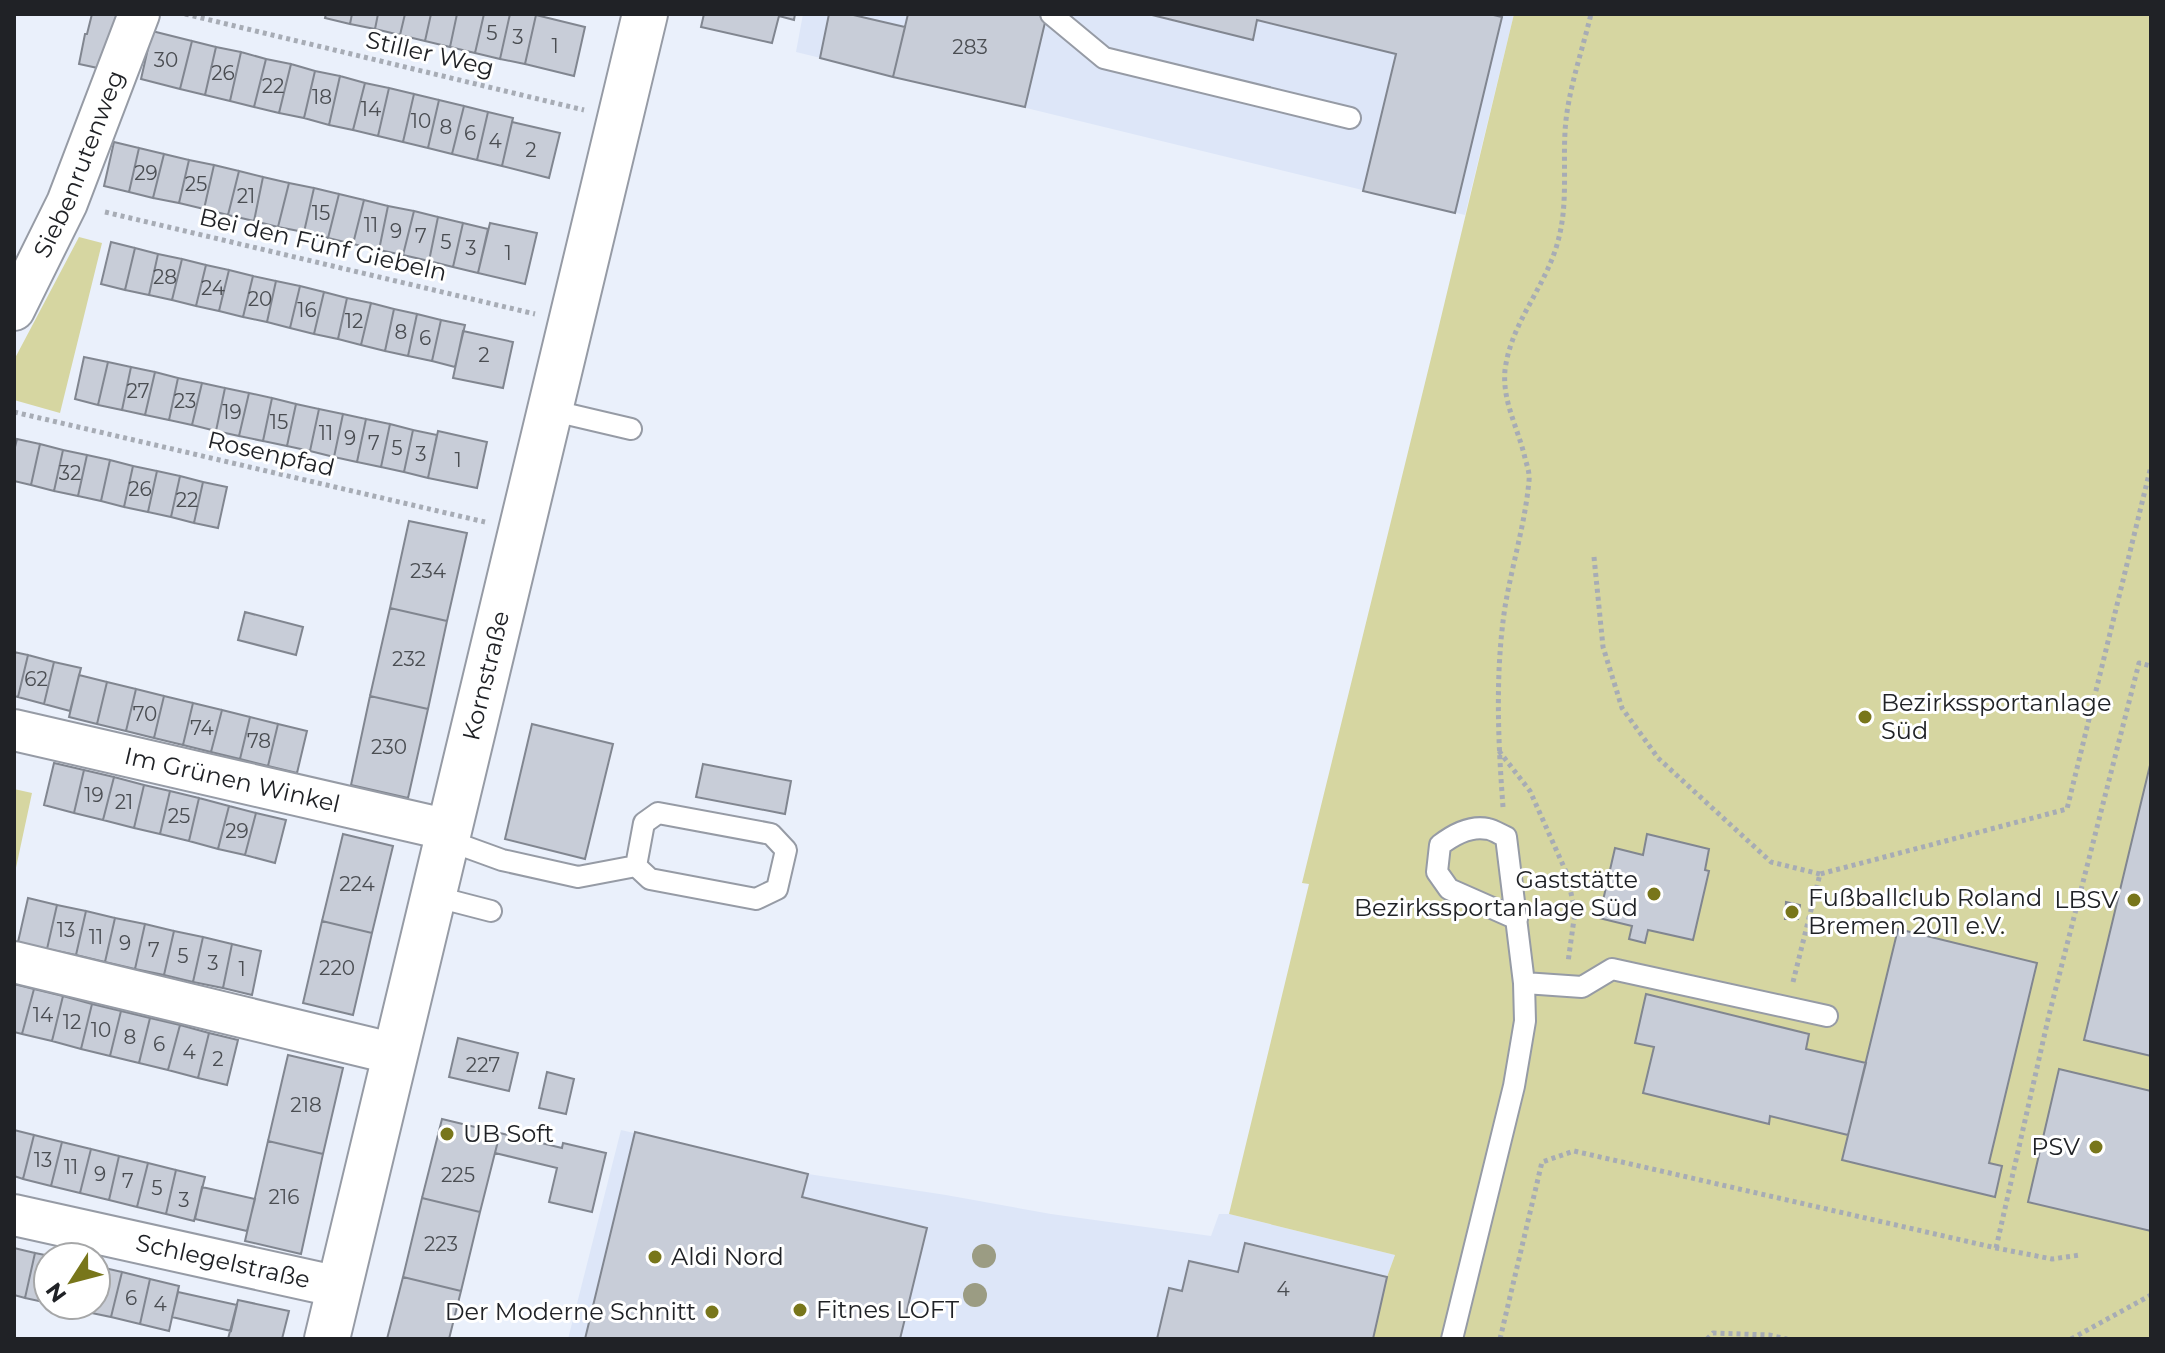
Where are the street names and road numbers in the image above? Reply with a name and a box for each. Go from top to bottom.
street label: Stiller Weg [363,25,497,82]
street label: Siebenrutenweg [27,66,130,262]
street label: Bei den Fünf Giebeln [197,202,450,287]
street label: Rosenpfad [205,425,337,482]
street label: Kornstraße [456,608,515,743]
street label: Im Grünen Winkel [122,741,343,819]
street label: Schlegelstraße [133,1227,313,1294]

